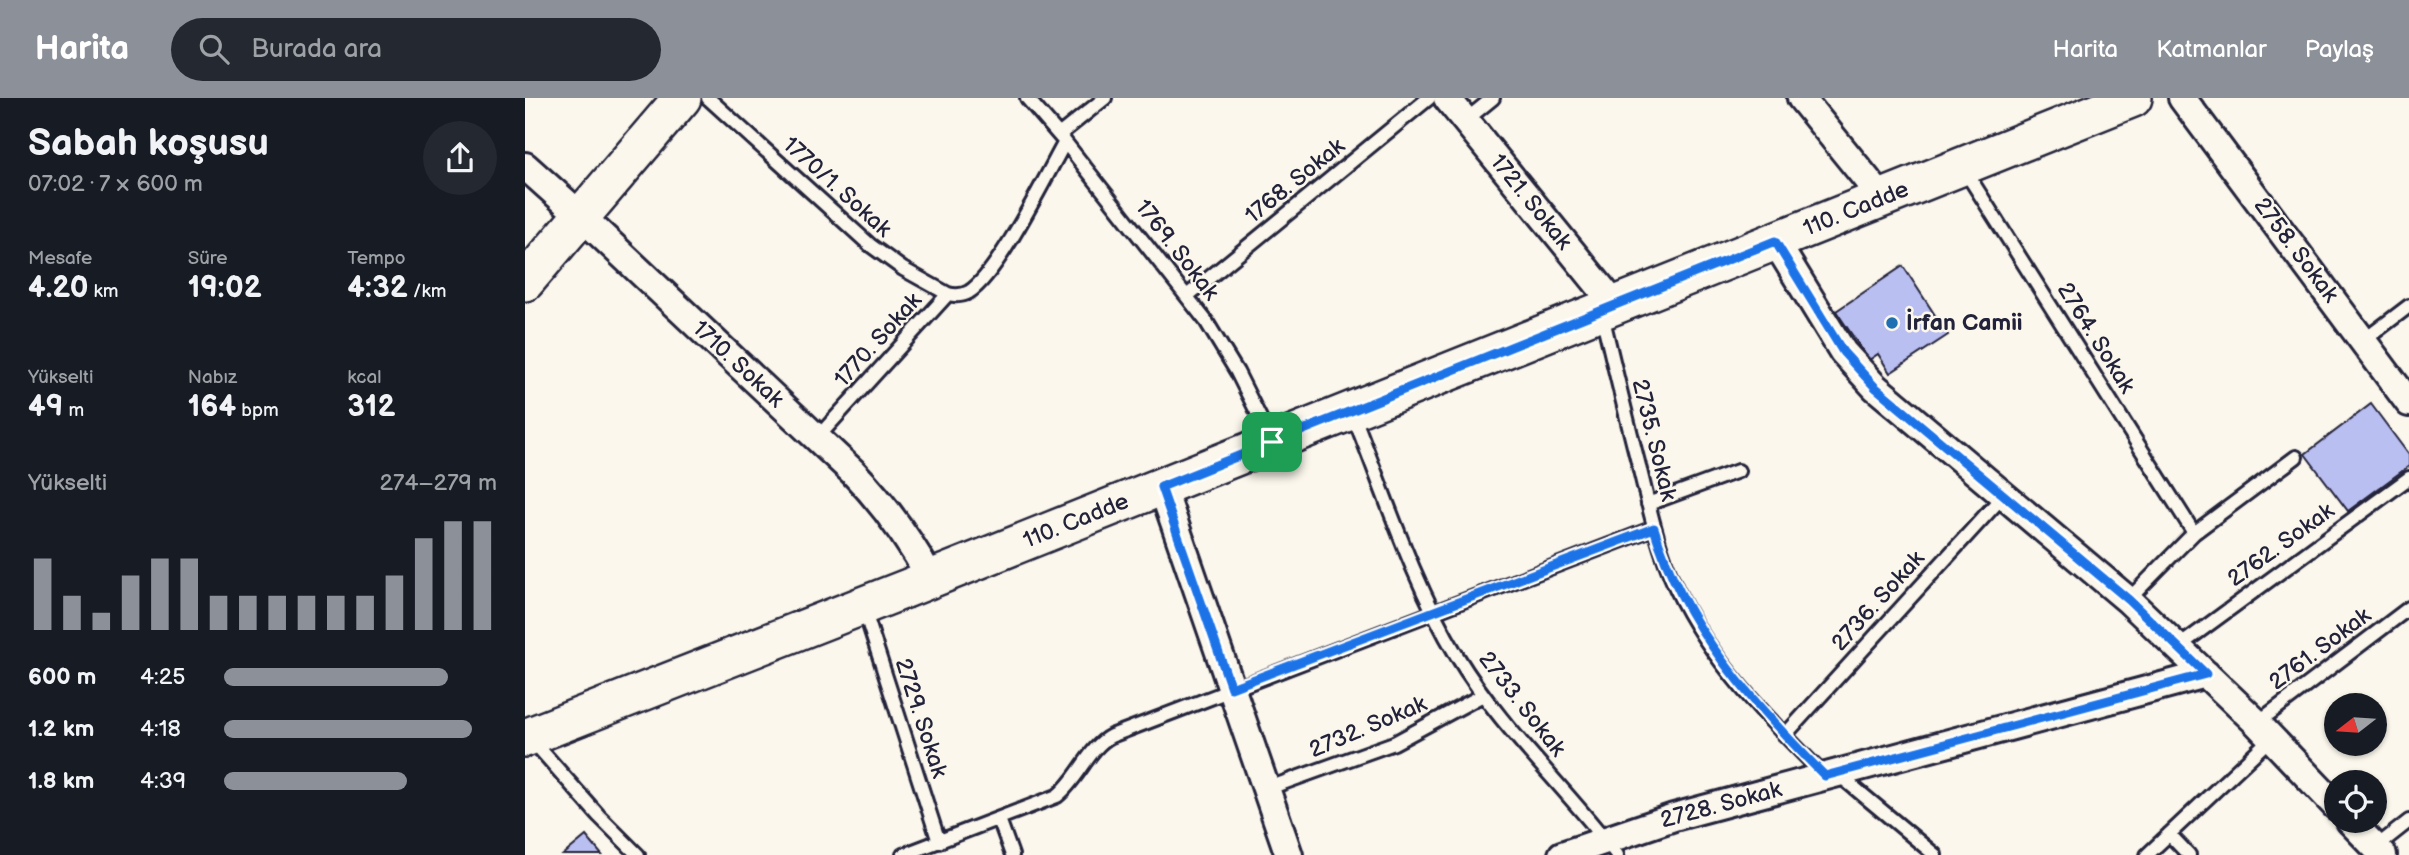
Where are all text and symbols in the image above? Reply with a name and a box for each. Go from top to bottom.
search box [171,18,661,81]
text: Harita [35,29,129,69]
icon: search [195,30,233,68]
text: Burada ara [251,34,382,65]
text: Harita [2052,35,2118,64]
text: Katmanlar [2156,35,2267,64]
text: Paylaş [2305,35,2374,64]
text: Sabah koşusu [28,121,269,166]
button: share [423,121,497,195]
street label: 1770/1. Sokak [777,131,898,244]
street label: 1768. Sokak [1240,132,1351,230]
street label: 1721. Sokak [1484,149,1578,256]
text: 07:02 · 7 × 600 m [28,170,203,198]
street label: 110. Cadde [1799,175,1913,243]
street label: 2758. Sokak [2248,192,2345,308]
street label: 1769. Sokak [1129,194,1225,306]
text: Mesafe [28,247,92,270]
text: Süre [188,247,228,270]
text: Tempo [347,247,406,270]
text: 4.20 [28,270,88,306]
text: 19:02 [188,270,262,306]
text: 4:32 [347,270,408,306]
street label: 2764. Sokak [2051,277,2141,399]
text: km [88,280,119,303]
text: /km [408,280,446,303]
street label: 1770. Sokak [828,286,928,393]
place label: İrfan Camii [1906,308,2023,337]
street label: 1710. Sokak [686,315,790,414]
marker: İrfan Camii [1884,315,1900,331]
text: Yükselti [28,366,93,389]
text: Nabız [188,366,237,389]
text: kcal [347,366,381,389]
street label: 2735. Sokak [1625,376,1683,505]
text: 49 [28,389,63,425]
text: 164 [188,389,236,425]
text: 312 [347,389,395,425]
text: m [63,399,84,422]
text: bpm [236,399,279,422]
pin [1242,412,1302,472]
icon: arrive [1253,423,1291,461]
text: Yükselti [28,469,107,497]
text: 274–279 m [380,469,497,497]
street label: 110. Cadde [1019,487,1133,555]
street label: 2762. Sokak [2222,497,2340,593]
street label: 2736. Sokak [1826,544,1931,657]
street label: 2761. Sokak [2264,601,2377,696]
street label: 2733. Sokak [1472,646,1572,763]
street label: 2729. Sokak [889,655,954,782]
text: 600 m [28,663,96,691]
text: 4:25 [140,663,185,691]
street label: 2732. Sokak [1305,689,1432,764]
north arrow [2324,693,2387,756]
map controls [2324,693,2387,833]
text: 1.2 km [28,715,94,743]
text: 4:18 [140,715,181,743]
text: 1.8 km [28,767,94,795]
text: 4:39 [140,767,186,795]
button: locate [2324,770,2387,833]
street label: 2728. Sokak [1657,775,1785,835]

